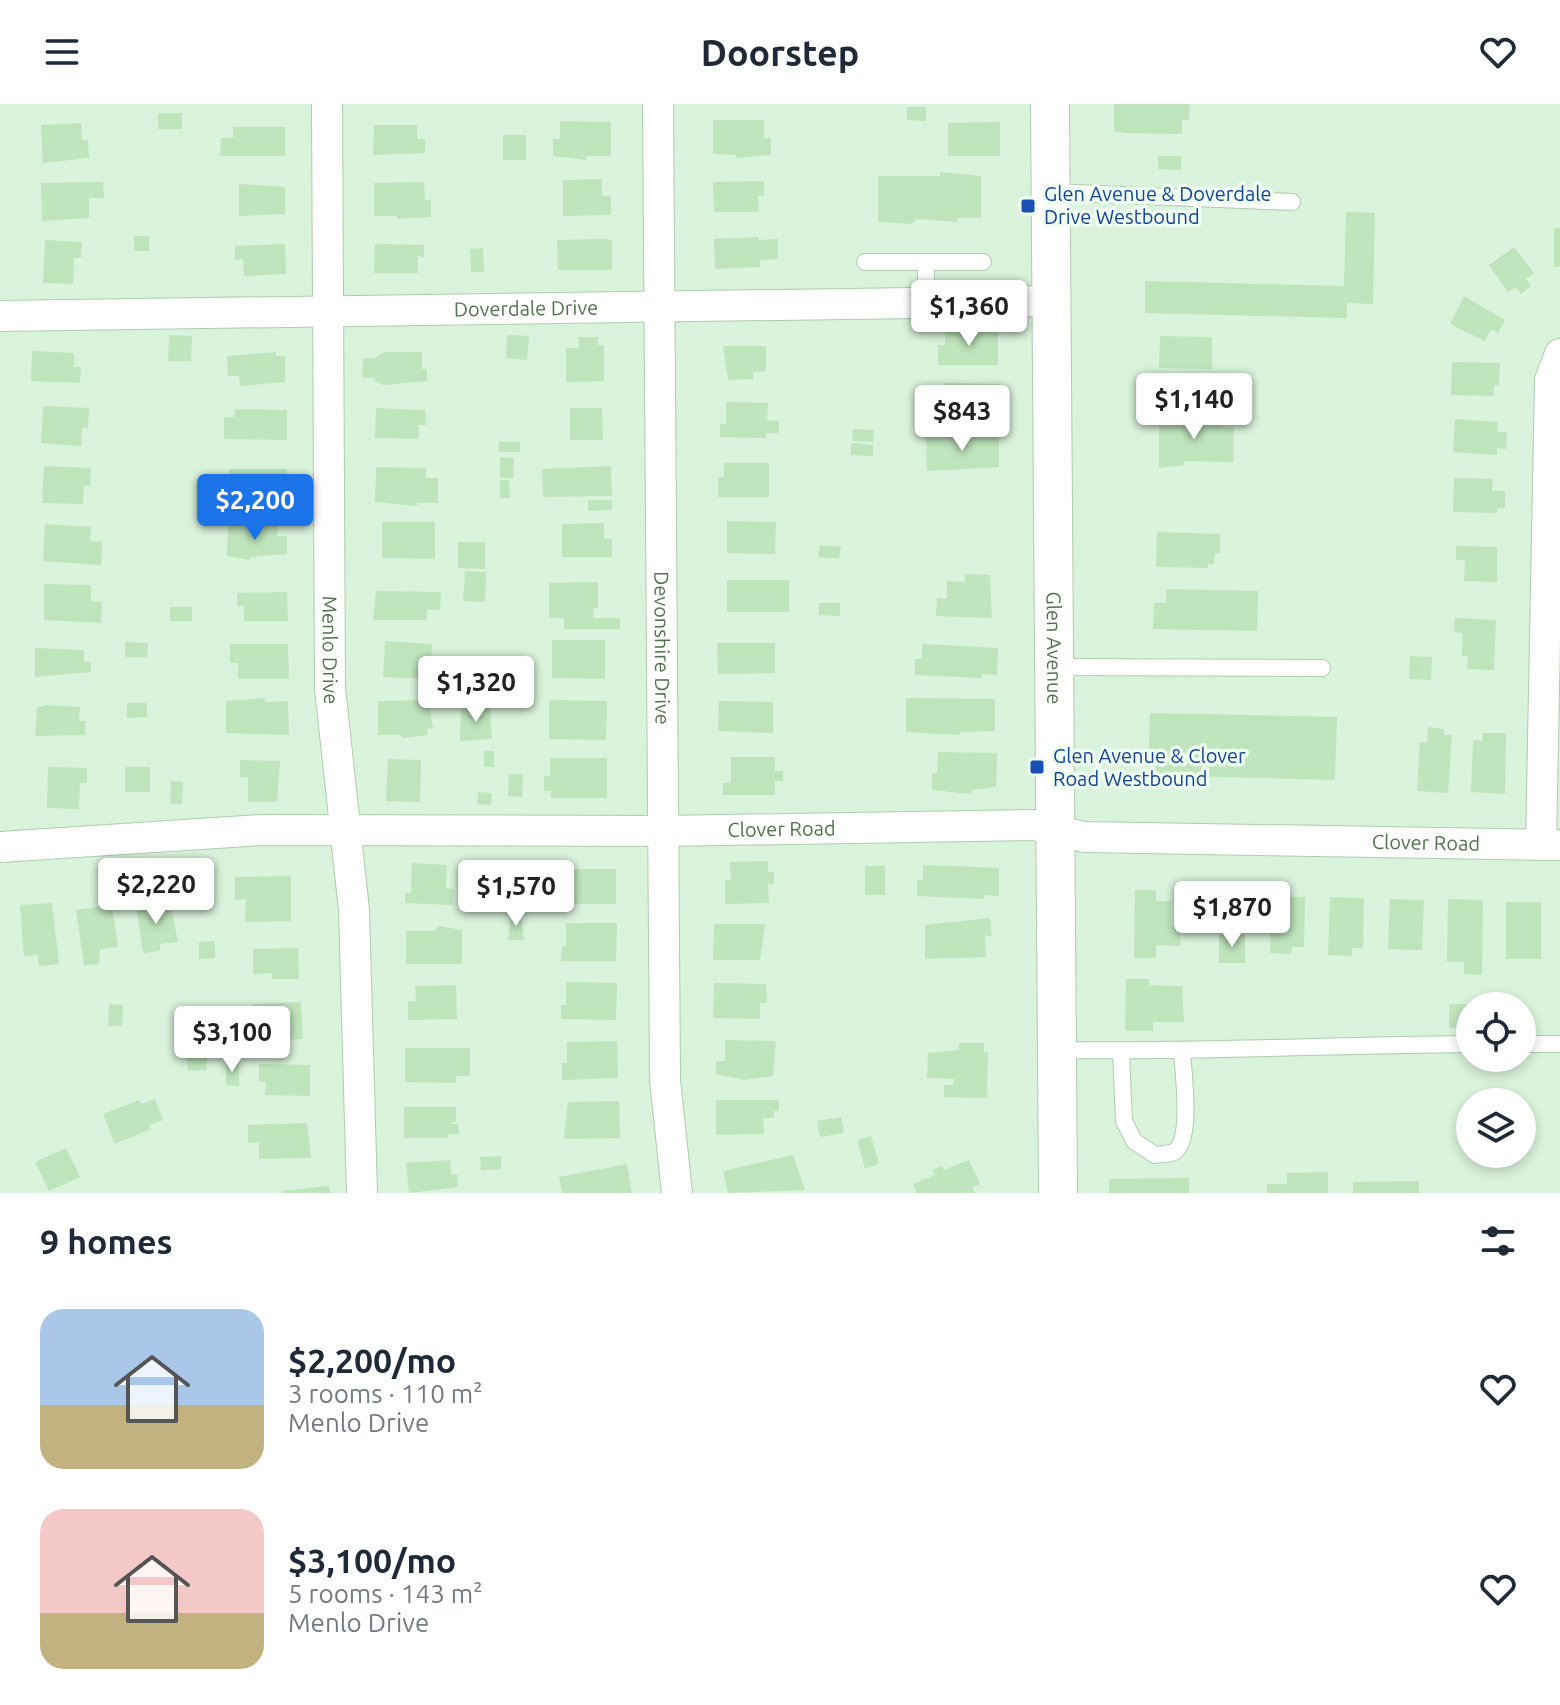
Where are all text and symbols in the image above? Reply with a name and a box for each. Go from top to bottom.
icon: menu [40,30,84,74]
icon: heart [1476,30,1520,74]
text: Doorstep [701,32,859,73]
place label: Glen Avenue & Doverdale Drive Westbound [1044,182,1272,228]
marker: Glen Avenue & Doverdale Drive Westbound [1019,197,1037,215]
pin: $1,360 [904,280,1034,348]
text: $1,360 [929,291,1009,320]
street label: Doverdale Drive [454,295,598,321]
pin: $1,140 [1129,373,1259,441]
text: $1,140 [1154,384,1234,413]
pin: $843 [915,385,1009,453]
text: $843 [933,396,991,425]
pin: $2,200 [190,474,320,542]
text: $2,200 [215,485,295,514]
street label: Devonshire Drive [650,571,674,725]
street label: Glen Avenue [1043,591,1066,705]
street label: Menlo Drive [319,596,344,705]
pin: $1,320 [411,656,541,724]
text: $1,320 [436,667,516,696]
place label: Glen Avenue & Clover Road Westbound [1053,744,1246,790]
marker: Glen Avenue & Clover Road Westbound [1028,758,1046,776]
street label: Clover Road [727,816,836,841]
street label: Clover Road [1372,830,1480,855]
pin: $2,220 [91,858,221,926]
pin: $1,570 [451,860,581,928]
text: $2,220 [116,869,196,898]
text: $1,570 [476,871,556,900]
pin: $1,870 [1167,881,1297,949]
text: $1,870 [1192,892,1272,921]
map controls [1456,992,1536,1168]
button: locate [1456,992,1536,1072]
pin: $3,100 [167,1006,297,1074]
text: $3,100 [192,1017,272,1046]
button: layers [1456,1088,1536,1168]
icon: filters [1476,1219,1520,1263]
text: 9 homes [40,1222,173,1260]
icon: home [104,1341,200,1437]
text: $2,200/mo [288,1341,456,1379]
icon: heart [1476,1367,1520,1411]
text: 3 rooms · 110 m² [288,1379,483,1408]
text: Menlo Drive [288,1408,429,1437]
icon: home [104,1541,200,1637]
text: $3,100/mo [288,1541,456,1579]
icon: heart [1476,1567,1520,1611]
text: 5 rooms · 143 m² [288,1579,483,1608]
text: Menlo Drive [288,1608,429,1637]

